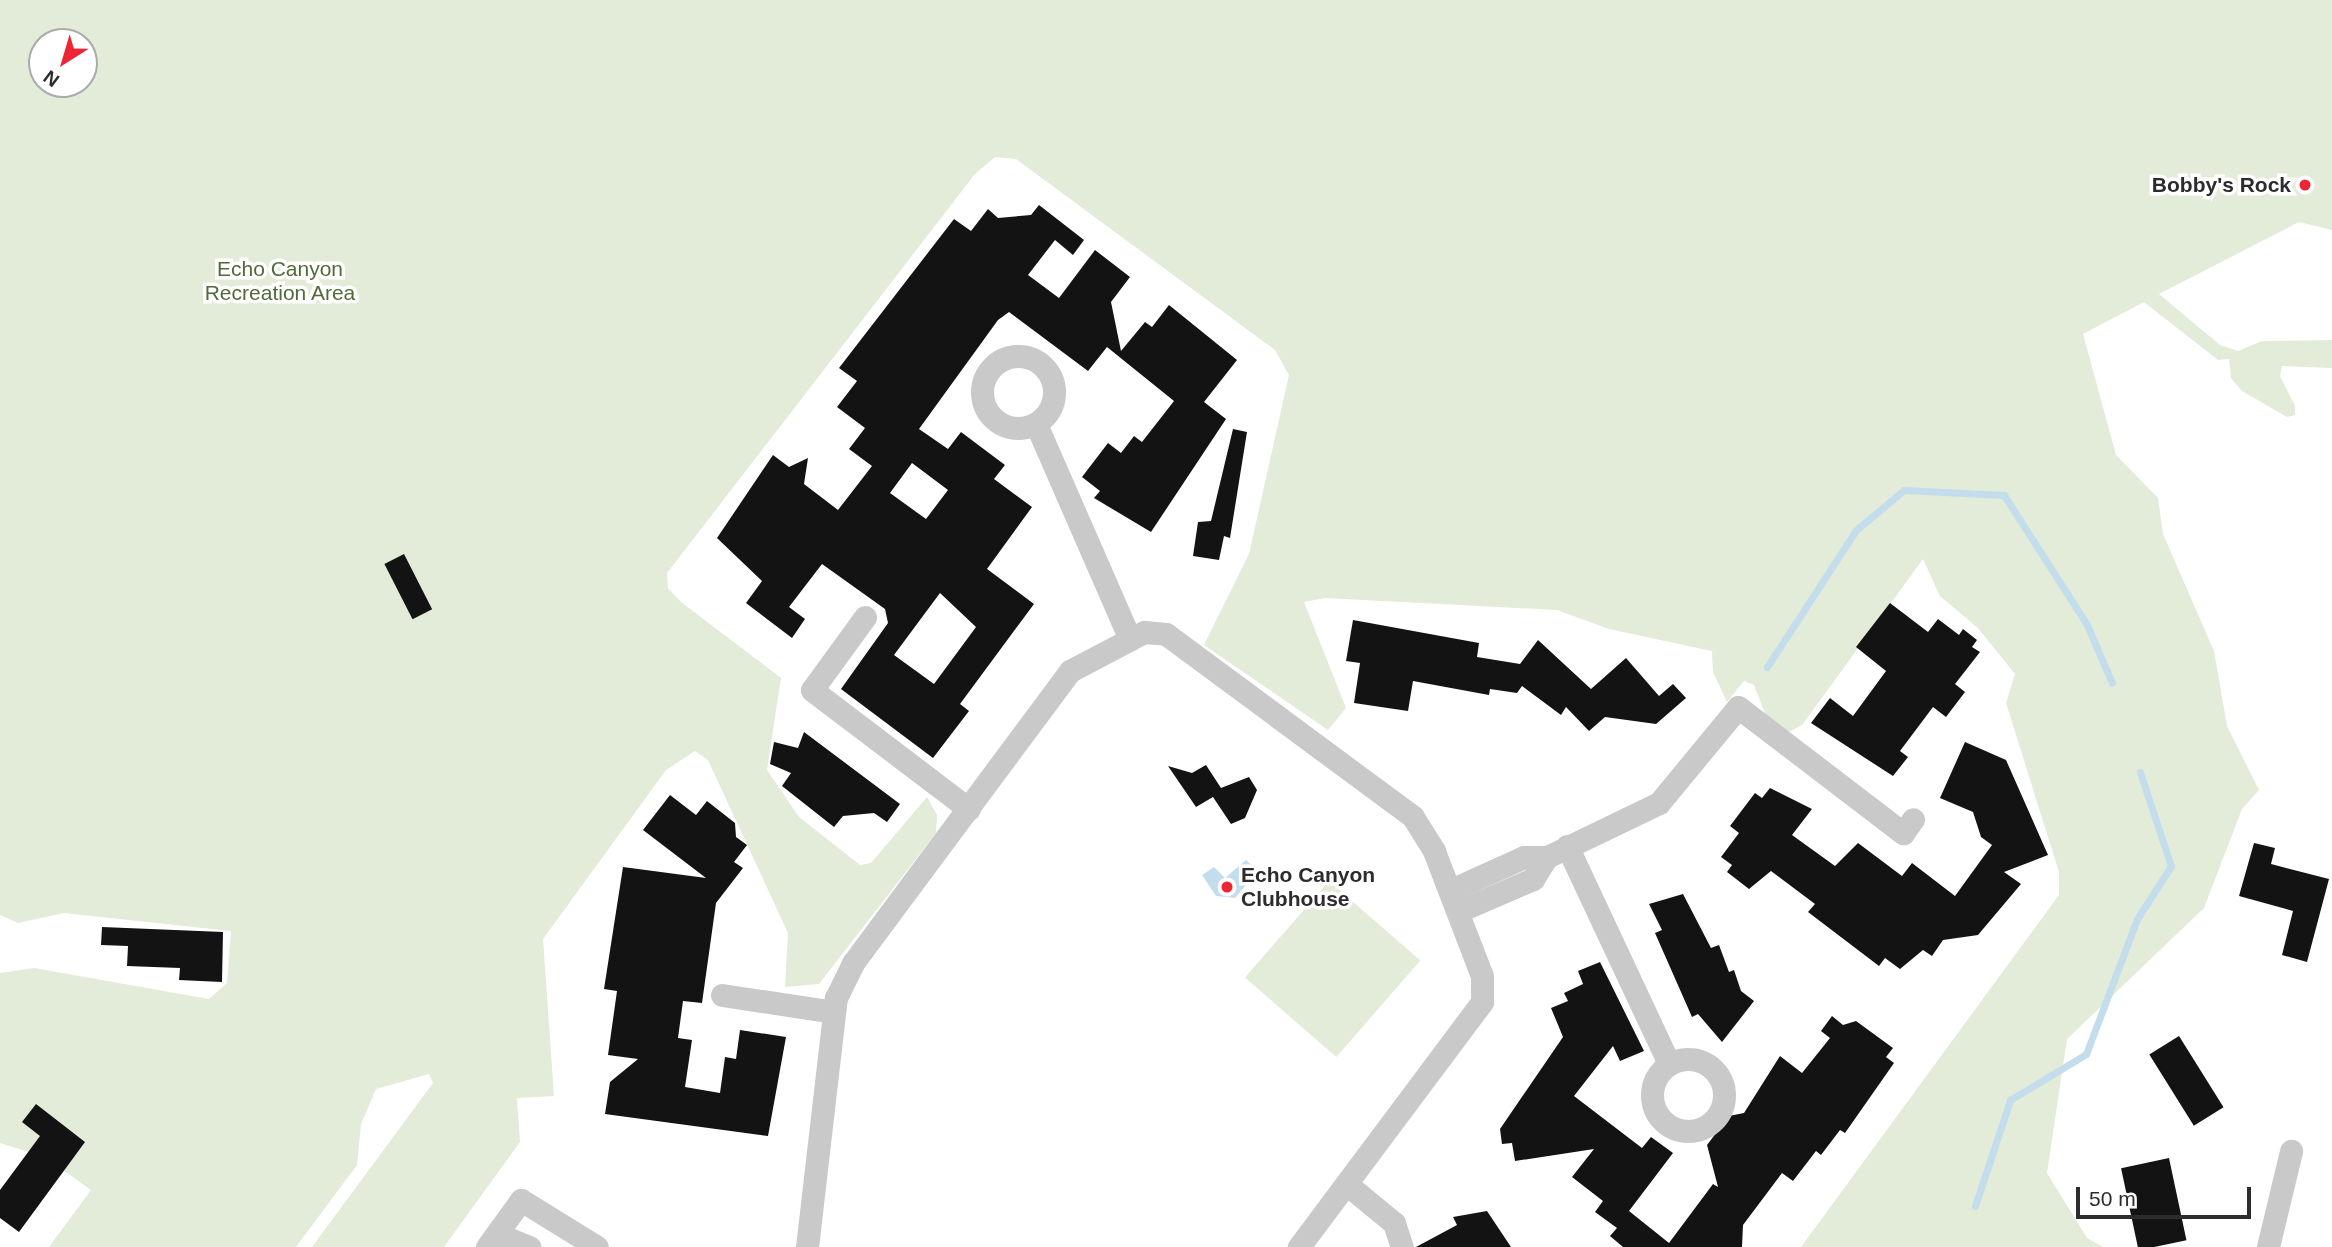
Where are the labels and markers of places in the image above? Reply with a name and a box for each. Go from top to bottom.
place label: Bobby's Rock [2152,172,2291,198]
marker: Bobby's Rock [2297,177,2313,193]
place label: Echo Canyon Clubhouse [1241,862,1375,912]
marker: Echo Canyon Clubhouse [1219,879,1235,895]

